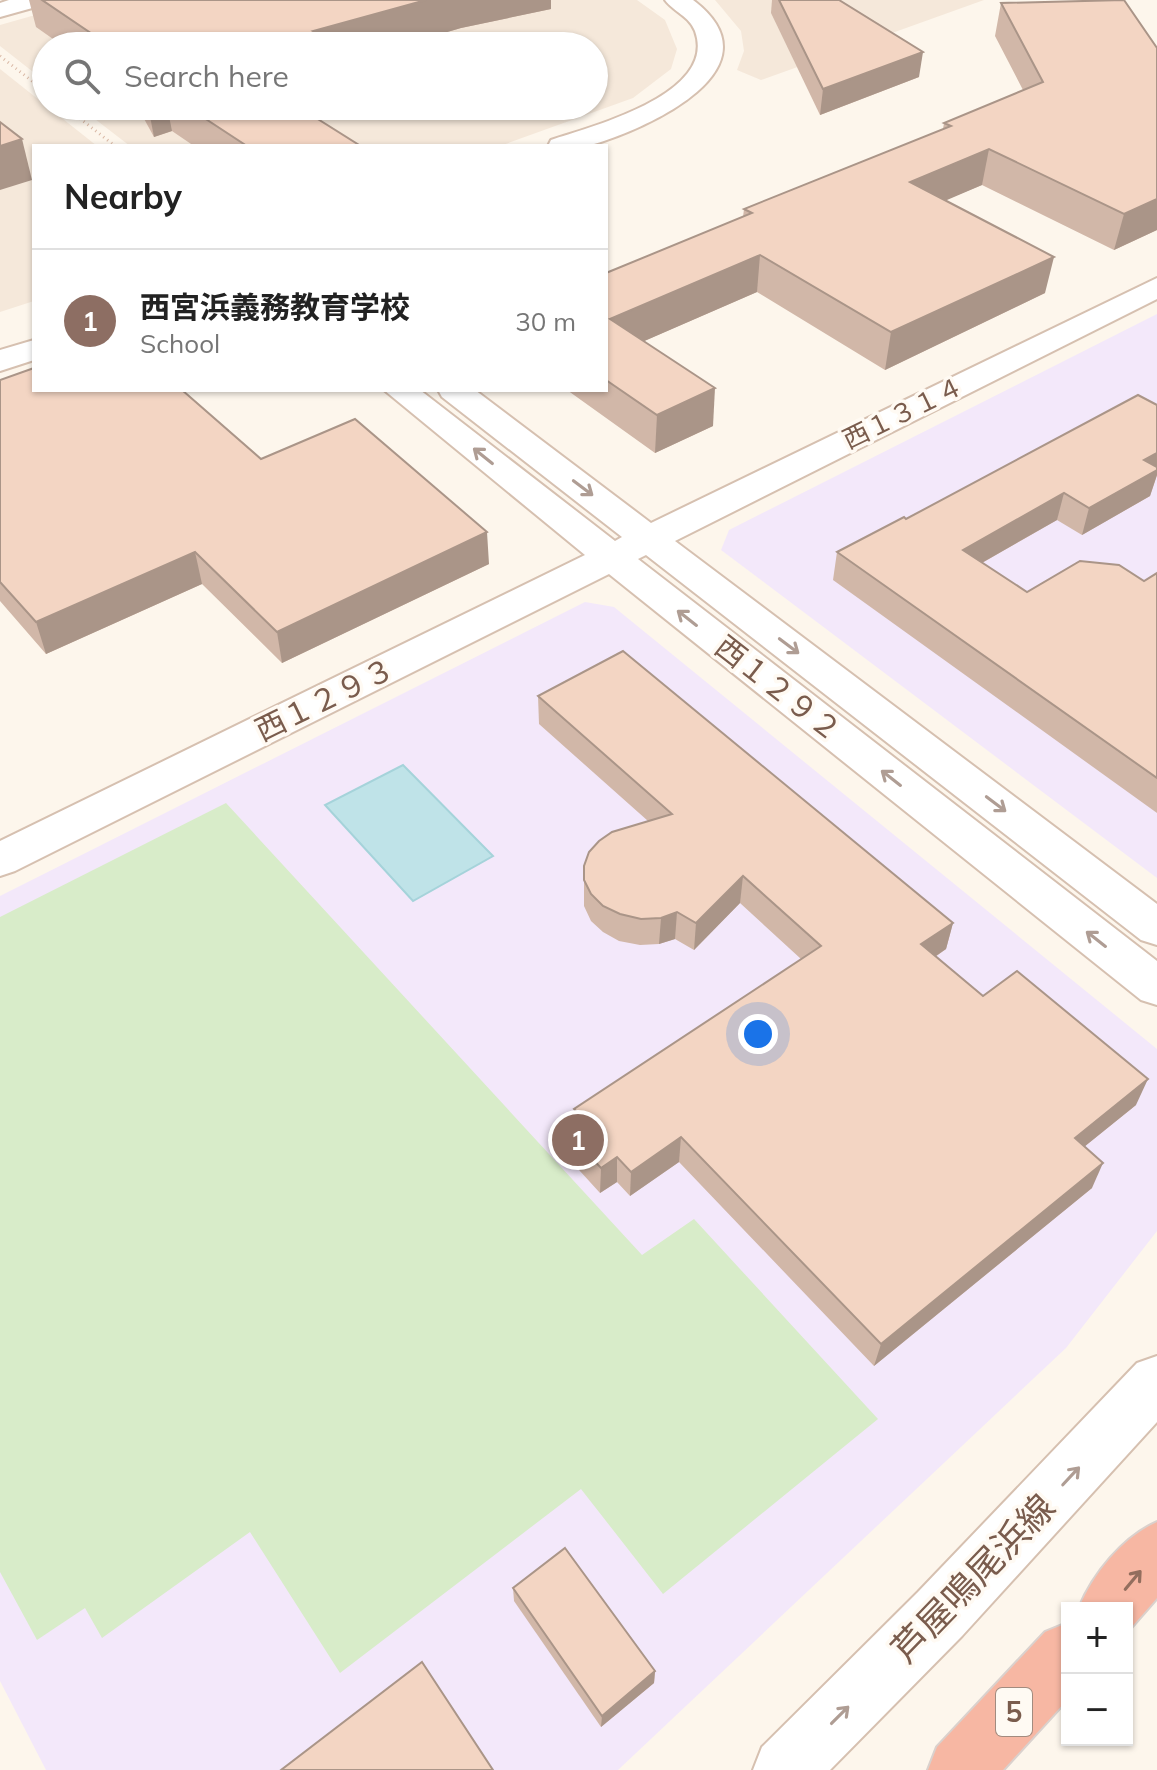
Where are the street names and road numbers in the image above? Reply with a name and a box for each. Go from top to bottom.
street label: 西１３１４ [837,369,968,456]
street label: 西１２９２ [708,627,849,749]
street label: 西１２９３ [249,649,400,749]
street label: 芦屋鳴尾浜線 [881,1484,1064,1671]
road number: 5 [996,1688,1032,1736]

